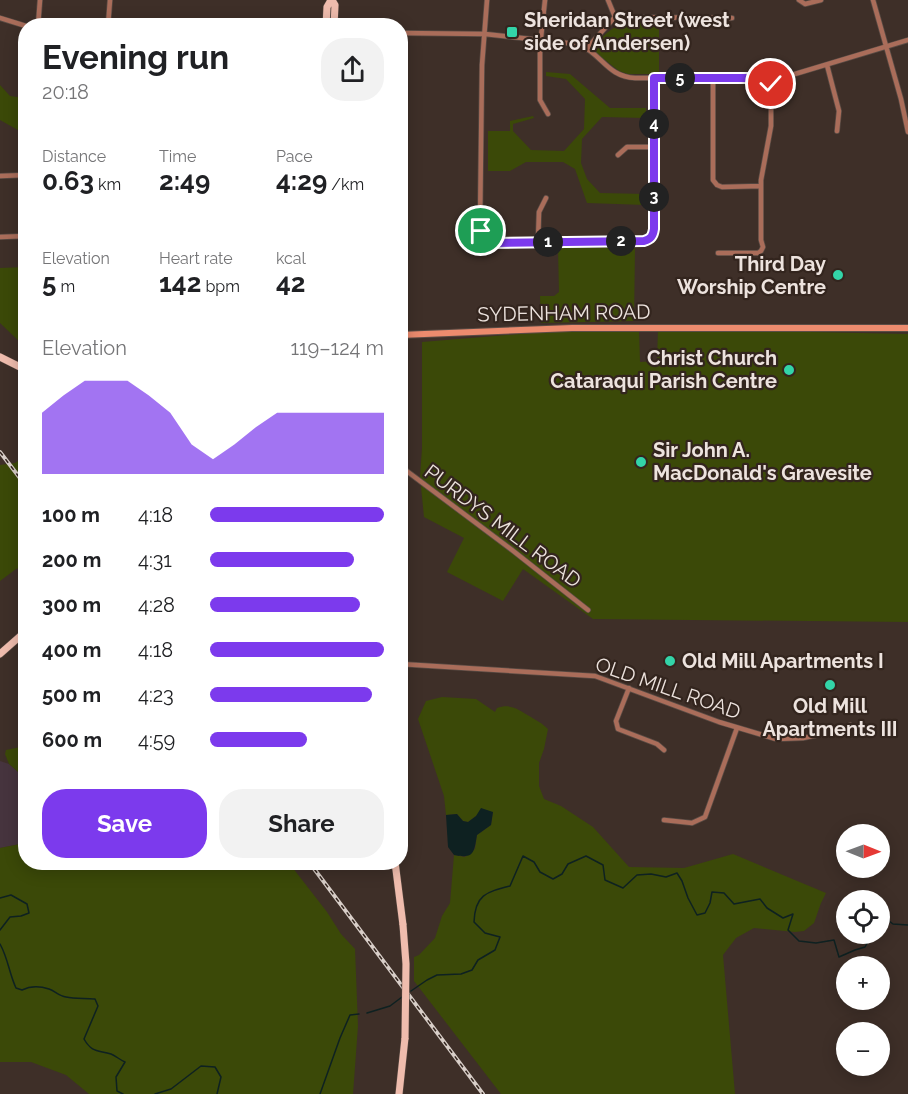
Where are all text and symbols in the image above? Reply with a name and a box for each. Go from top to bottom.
place label: Sheridan Street (west side of Andersen) [524,8,730,55]
marker: Sheridan Street (west side of Andersen) [505,25,519,39]
text: Evening run [42,38,229,77]
button: share [321,38,384,101]
pin [745,58,796,109]
pin: 5 [665,63,695,93]
icon: check [754,67,787,100]
text: 5 [676,68,684,87]
text: 20:18 [42,80,89,104]
pin: 4 [639,109,669,139]
text: 4 [649,114,659,133]
text: Distance [42,147,106,166]
text: Time [159,147,196,166]
text: Pace [276,147,313,166]
text: 0.63 [42,166,94,196]
text: 2:49 [159,166,210,196]
text: 4:29 [276,166,327,196]
text: km [94,175,121,194]
text: /km [327,175,364,194]
pin: 3 [639,182,669,212]
text: 3 [650,187,658,206]
pin [455,205,506,256]
icon: arrive [464,214,497,247]
pin: 2 [606,226,636,256]
pin: 1 [533,227,563,257]
text: 2 [616,231,626,250]
text: 1 [544,232,552,251]
text: Elevation [42,249,110,268]
text: Heart rate [159,249,233,268]
text: kcal [276,249,306,268]
place label: Third Day Worship Centre [677,252,826,299]
text: 5 [42,268,56,298]
text: 142 [159,268,201,298]
text: 42 [276,268,306,298]
marker: Third Day Worship Centre [831,268,845,282]
text: m [56,277,75,296]
text: bpm [201,277,240,296]
street label: SYDENHAM ROAD [477,299,651,327]
text: Elevation [42,336,127,360]
text: 119–124 m [291,336,384,360]
place label: Christ Church Cataraqui Parish Centre [550,346,777,393]
marker: Christ Church Cataraqui Parish Centre [782,363,796,377]
place label: Sir John A. MacDonald's Gravesite [653,438,872,485]
marker: Sir John A. MacDonald's Gravesite [634,455,648,469]
street label: PURDYS MILL ROAD [420,459,586,593]
text: 100 m [42,503,100,527]
text: 4:18 [138,503,173,527]
text: 200 m [42,548,101,572]
text: 4:31 [138,548,172,572]
text: 300 m [42,593,101,617]
text: 4:28 [138,593,175,617]
text: 400 m [42,638,101,662]
text: 4:18 [138,638,173,662]
place label: Old Mill Apartments I [682,649,884,673]
street label: OLD MILL ROAD [592,652,744,724]
marker: Old Mill Apartments I [663,654,677,668]
marker: Old Mill Apartments III [823,678,837,692]
text: 500 m [42,683,101,707]
text: 4:23 [138,683,174,707]
place label: Old Mill Apartments III [762,694,898,741]
text: 600 m [42,728,102,752]
text: 4:59 [138,728,175,752]
button: Save [42,789,207,858]
button: Share [219,789,384,858]
north arrow [836,824,890,878]
map controls [836,824,890,1076]
button: locate [836,890,890,944]
button: + [836,956,890,1010]
button: − [836,1022,890,1076]

